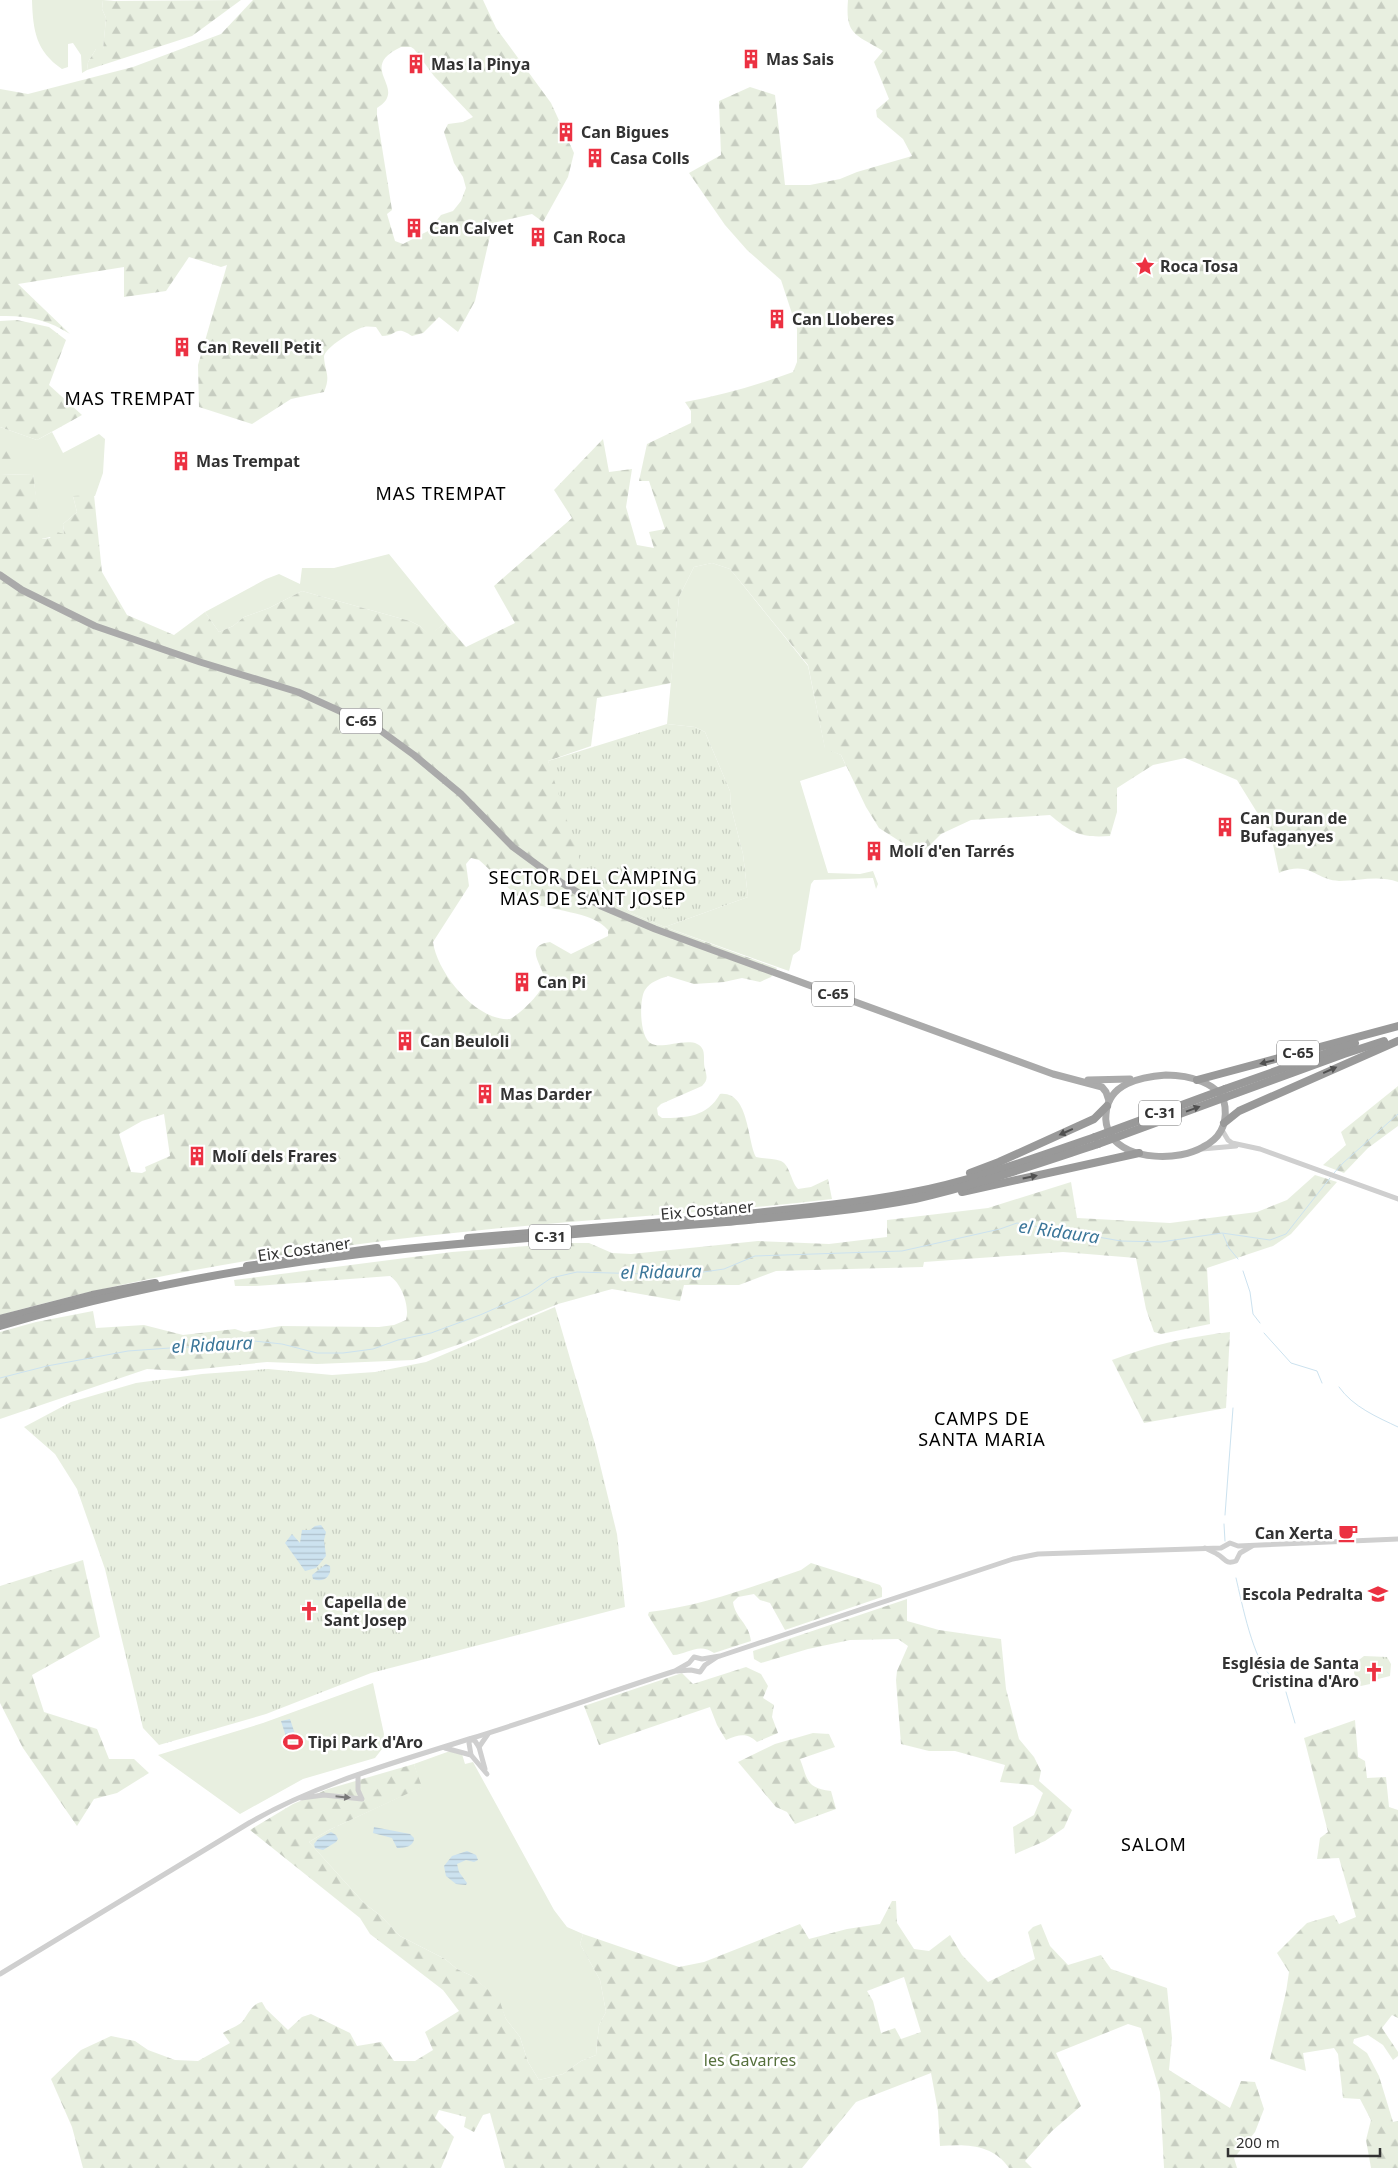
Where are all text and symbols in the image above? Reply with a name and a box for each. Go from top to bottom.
building icon: Mas Sais [740,48,762,70]
place label: Mas Sais [766,48,834,70]
building icon: Mas la Pinya [405,53,427,75]
place label: Mas la Pinya [431,53,530,75]
building icon: Can Bigues [555,121,577,143]
place label: Can Bigues [581,121,669,143]
building icon: Casa Colls [584,147,606,169]
place label: Casa Colls [610,147,689,169]
building icon: Can Calvet [403,217,425,239]
place label: Can Calvet [429,217,514,239]
building icon: Can Roca [527,226,549,248]
place label: Can Roca [553,226,626,248]
place icon: Roca Tosa [1134,255,1156,277]
place label: Roca Tosa [1160,255,1238,277]
building icon: Can Lloberes [766,308,788,330]
place label: Can Lloberes [792,308,894,330]
building icon: Can Revell Petit [171,336,193,358]
place label: Can Revell Petit [197,336,322,358]
district label: MAS TREMPAT [64,386,196,410]
building icon: Mas Trempat [170,450,192,472]
place label: Mas Trempat [196,450,300,472]
district label: MAS TREMPAT [375,481,507,505]
road number: C-65 [340,708,382,734]
place label: Can Duran de Bufaganyes [1240,807,1347,847]
building icon: Can Duran de Bufaganyes [1214,816,1236,838]
building icon: Molí d'en Tarrés [863,840,885,862]
place label: Molí d'en Tarrés [889,840,1014,862]
district label: SECTOR DEL CÀMPING MAS DE SANT JOSEP [488,865,698,910]
building icon: Can Pi [511,971,533,993]
place label: Can Pi [537,971,586,993]
road number: C-65 [812,982,854,1006]
building icon: Can Beuloli [394,1030,416,1052]
place label: Can Beuloli [420,1030,509,1052]
road number: C-65 [1277,1040,1319,1066]
one-way arrow [1259,1058,1274,1066]
one-way arrow [1323,1065,1337,1073]
building icon: Mas Darder [474,1083,496,1105]
place label: Mas Darder [500,1083,592,1105]
road number: C-31 [1139,1100,1181,1126]
one-way arrow [1186,1105,1201,1113]
one-way arrow [1059,1129,1073,1137]
building icon: Molí dels Frares [186,1145,208,1167]
place label: Molí dels Frares [212,1145,337,1167]
one-way arrow [1022,1173,1037,1181]
street label: Eix Costaner [660,1195,755,1225]
water label: el Ridaura [1017,1213,1101,1249]
road number: C-31 [529,1224,571,1250]
street label: Eix Costaner [256,1232,352,1266]
water label: el Ridaura [620,1258,702,1284]
water label: el Ridaura [171,1330,253,1358]
district label: CAMPS DE SANTA MARIA [918,1406,1046,1451]
place label: Can Xerta [1255,1522,1333,1544]
cafe icon: Can Xerta [1337,1522,1359,1544]
place label: Escola Pedralta [1242,1583,1363,1605]
school or university icon: Escola Pedralta [1367,1583,1389,1605]
place label: Capella de Sant Josep [324,1591,407,1631]
church icon: Capella de Sant Josep [298,1600,320,1622]
place label: Església de Santa Cristina d'Aro [1222,1652,1359,1692]
church icon: Església de Santa Cristina d'Aro [1363,1661,1385,1683]
sports icon: Tipi Park d'Aro [282,1731,304,1753]
place label: Tipi Park d'Aro [308,1731,423,1753]
one-way arrow [336,1793,352,1801]
district label: SALOM [1121,1832,1187,1856]
park label: les Gavarres [704,2049,796,2071]
scale bar [1228,2126,1380,2158]
text: 200 m [1236,2132,1280,2152]

